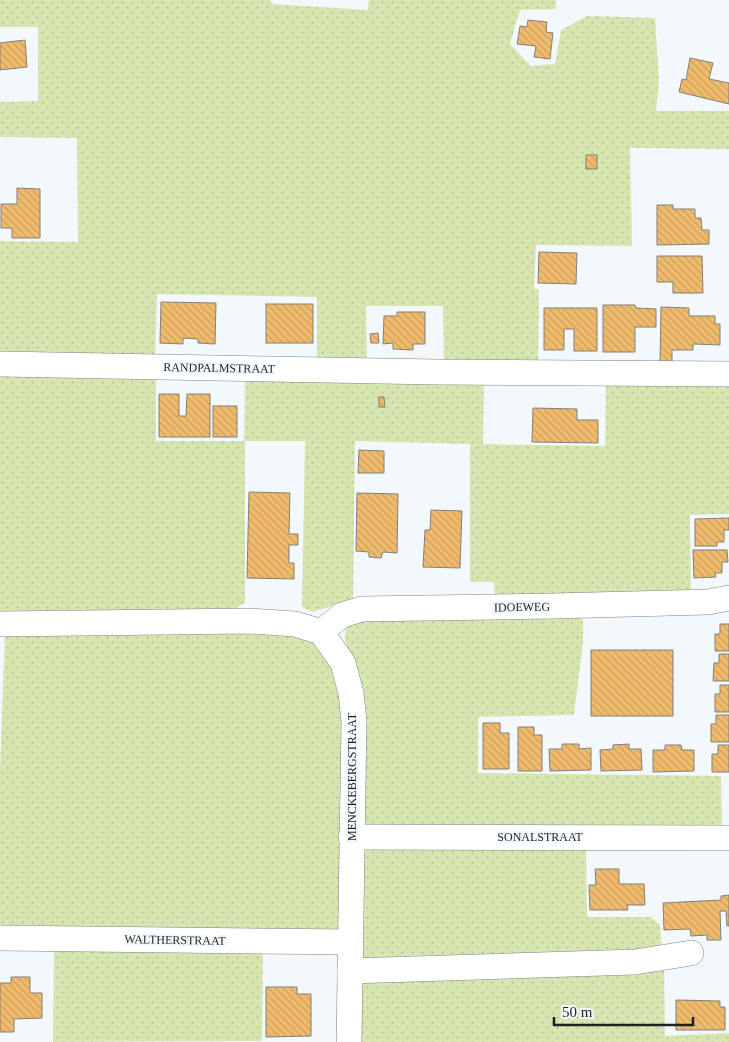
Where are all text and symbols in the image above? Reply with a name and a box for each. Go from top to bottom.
street label: RANDPALMSTRAAT [163,360,276,376]
street label: IDOEWEG [494,600,550,614]
street label: MENCKEBERGSTRAAT [345,712,359,841]
street label: SONALSTRAAT [497,830,583,844]
street label: WALTHERSTRAAT [124,932,227,948]
scale bar [554,994,693,1026]
text: 50 m [562,1004,593,1020]

